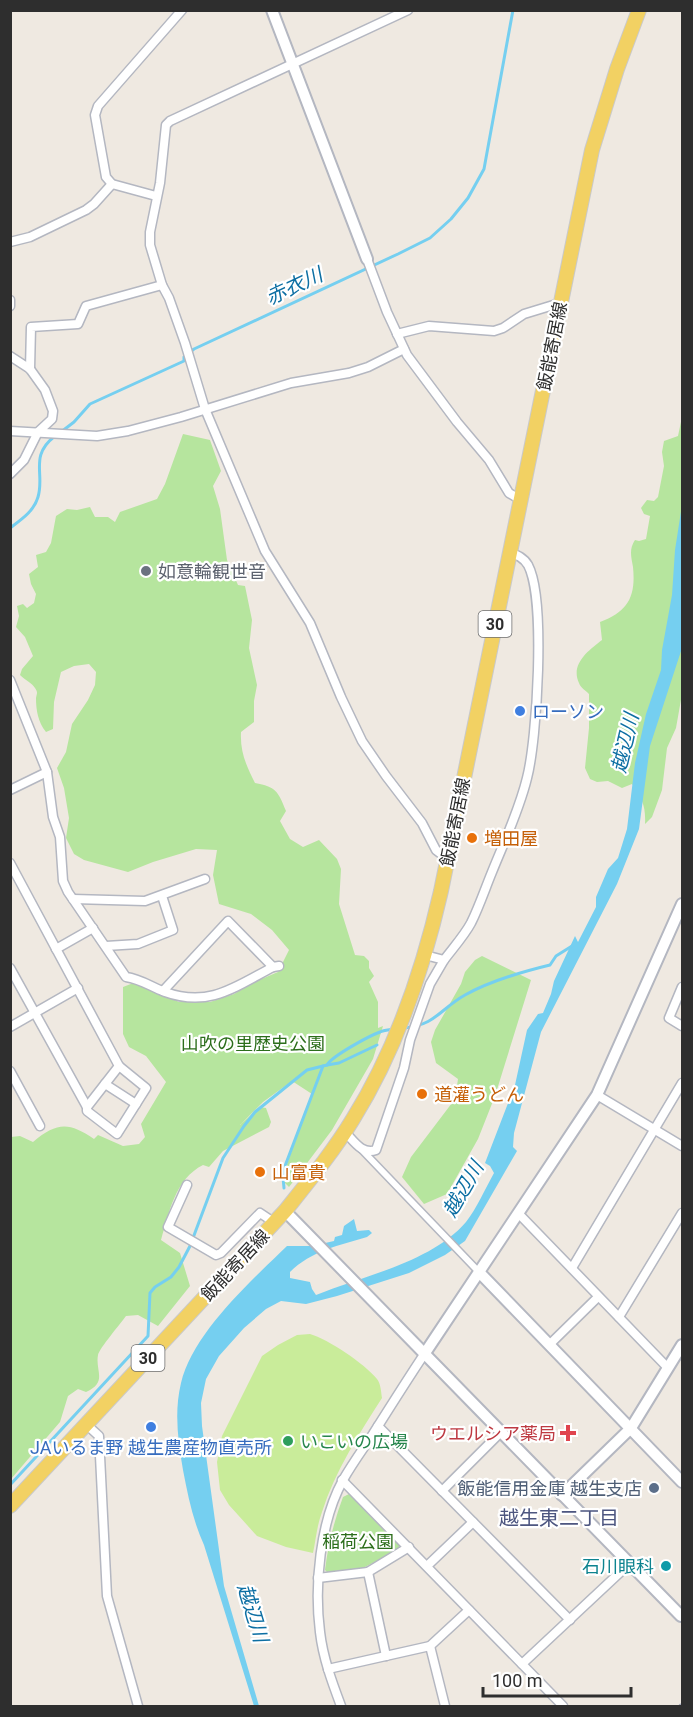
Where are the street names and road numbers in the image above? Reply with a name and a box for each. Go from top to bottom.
street label: 飯能寄居線 [533,300,571,392]
road number: 30 [478,611,512,637]
street label: 飯能寄居線 [436,776,474,868]
street label: 飯能寄居線 [197,1225,273,1305]
road number: 30 [132,1345,164,1371]

